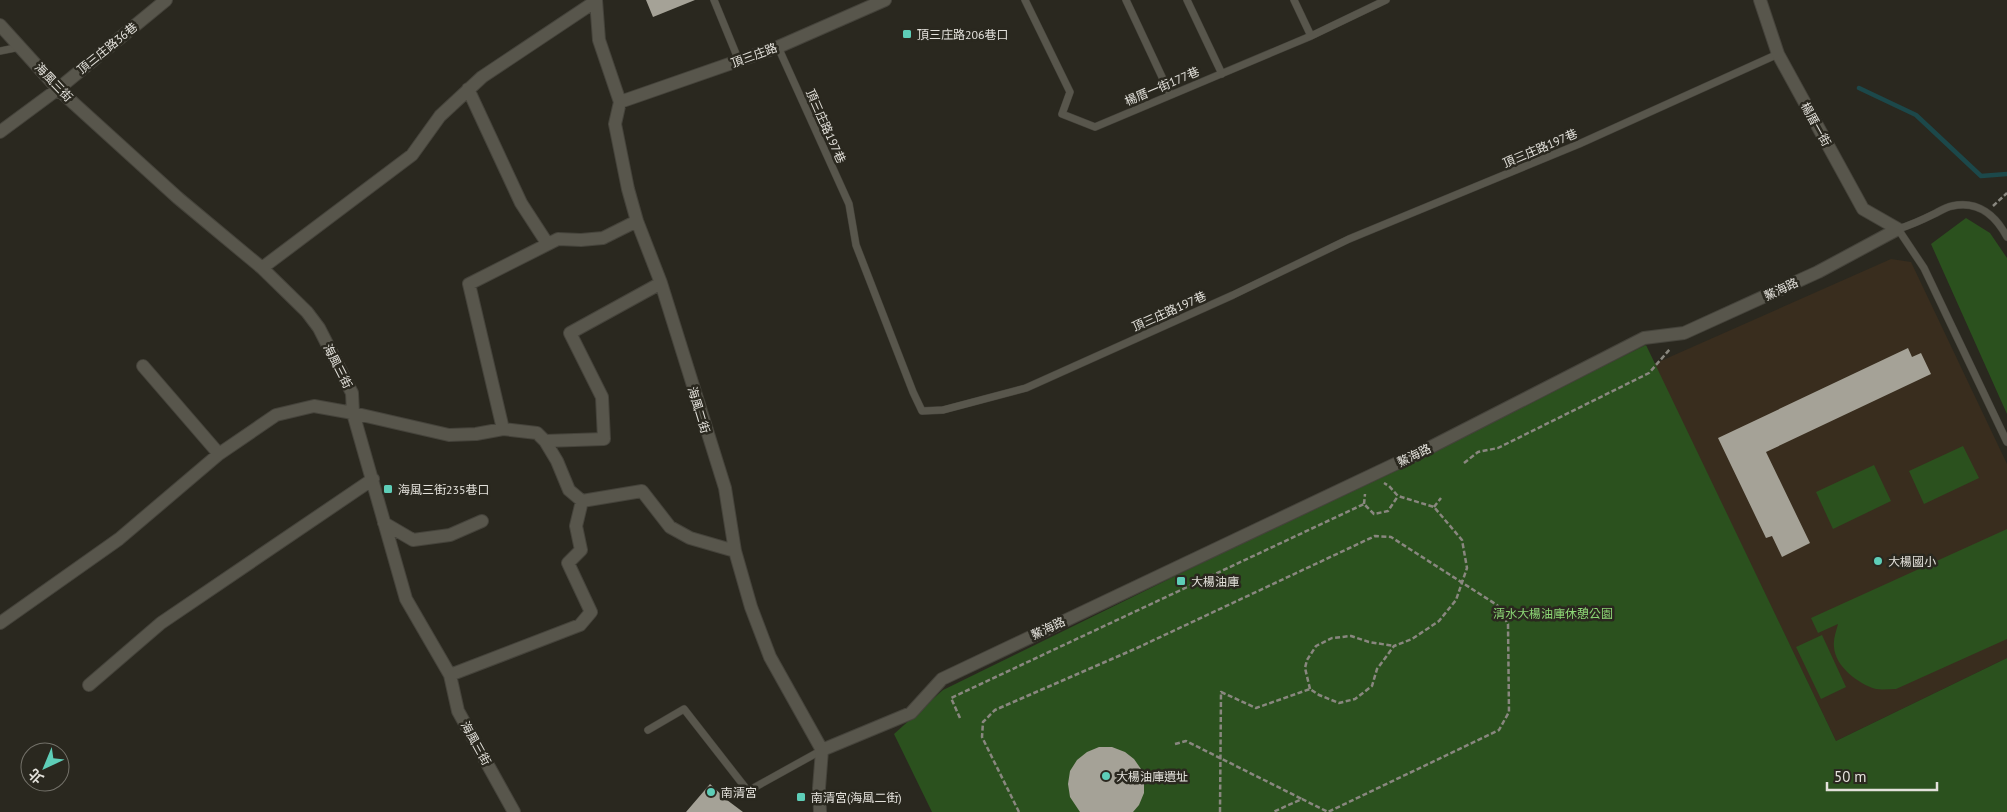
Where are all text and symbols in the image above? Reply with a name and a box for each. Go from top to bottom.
street label: 頂三庄路36巷 [74,19,140,77]
place label: 頂三庄路206巷口 [917,27,1009,42]
marker: 頂三庄路206巷口 [901,28,913,40]
street label: 頂三庄路 [729,40,779,70]
street label: 海風三街 [32,60,76,104]
street label: 楊厝一街177巷 [1122,64,1202,108]
street label: 頂三庄路197巷 [803,87,849,165]
street label: 楊厝一街 [1798,99,1834,149]
street label: 頂三庄路197巷 [1500,126,1580,170]
street label: 鰲海路 [1762,275,1800,303]
street label: 頂三庄路197巷 [1130,288,1208,334]
street label: 海風三街 [320,341,356,391]
street label: 海風二街 [685,385,713,435]
street label: 鰲海路 [1395,440,1433,470]
place label: 海風三街235巷口 [398,482,490,497]
marker: 海風三街235巷口 [382,483,394,495]
place label: 大楊國小 [1888,554,1936,569]
marker: 大楊國小 [1872,555,1884,567]
place label: 大楊油庫 [1191,574,1239,589]
marker: 大楊油庫 [1175,575,1187,587]
park label: 清水大楊油庫休憩公園 [1493,606,1613,621]
street label: 鰲海路 [1029,614,1067,642]
street label: 海風三街 [458,718,494,768]
north arrow [20,742,70,792]
scale bar [1827,760,1937,792]
text: 北 [25,765,47,788]
text: 50 m [1834,767,1867,786]
place label: 大楊油庫遺址 [1116,769,1188,784]
marker: 大楊油庫遺址 [1100,770,1112,782]
place label: 南清宮 [721,785,757,800]
marker: 南清宮 [705,786,717,798]
place label: 南清宮(海風二街) [811,790,902,805]
marker: 南清宮(海風二街) [795,791,807,803]

